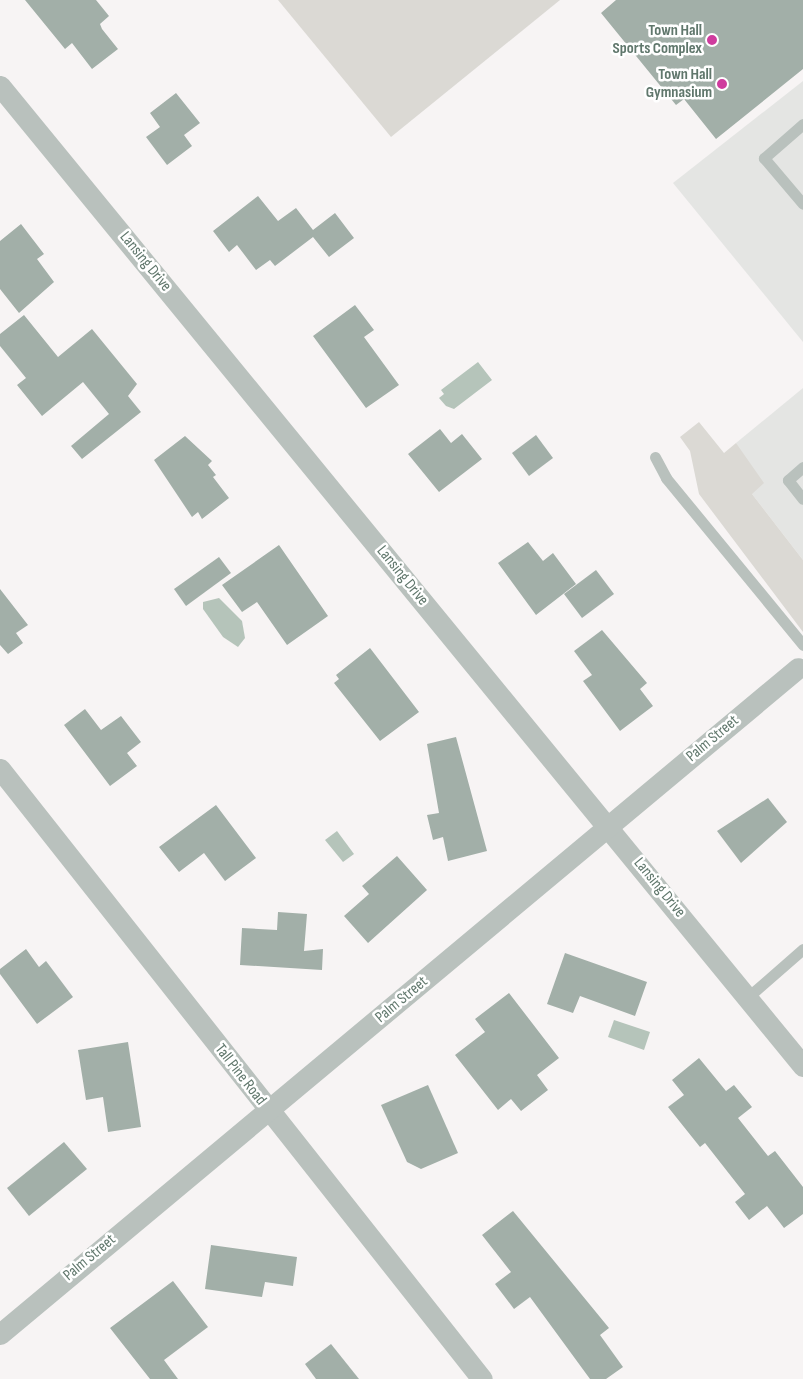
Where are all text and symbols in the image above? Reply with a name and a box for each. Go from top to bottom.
place label: Town Hall Sports Complex [613,21,702,59]
marker: Town Hall Sports Complex [706,34,718,46]
place label: Town Hall Gymnasium [646,65,712,103]
marker: Town Hall Gymnasium [716,78,728,90]
street label: Lansing Drive [115,228,175,296]
street label: Lansing Drive [372,542,432,610]
street label: Palm Street [683,712,743,766]
street label: Lansing Drive [629,854,689,922]
street label: Palm Street [372,973,432,1027]
street label: Tall Pine Road [210,1041,270,1109]
street label: Palm Street [60,1231,120,1285]

